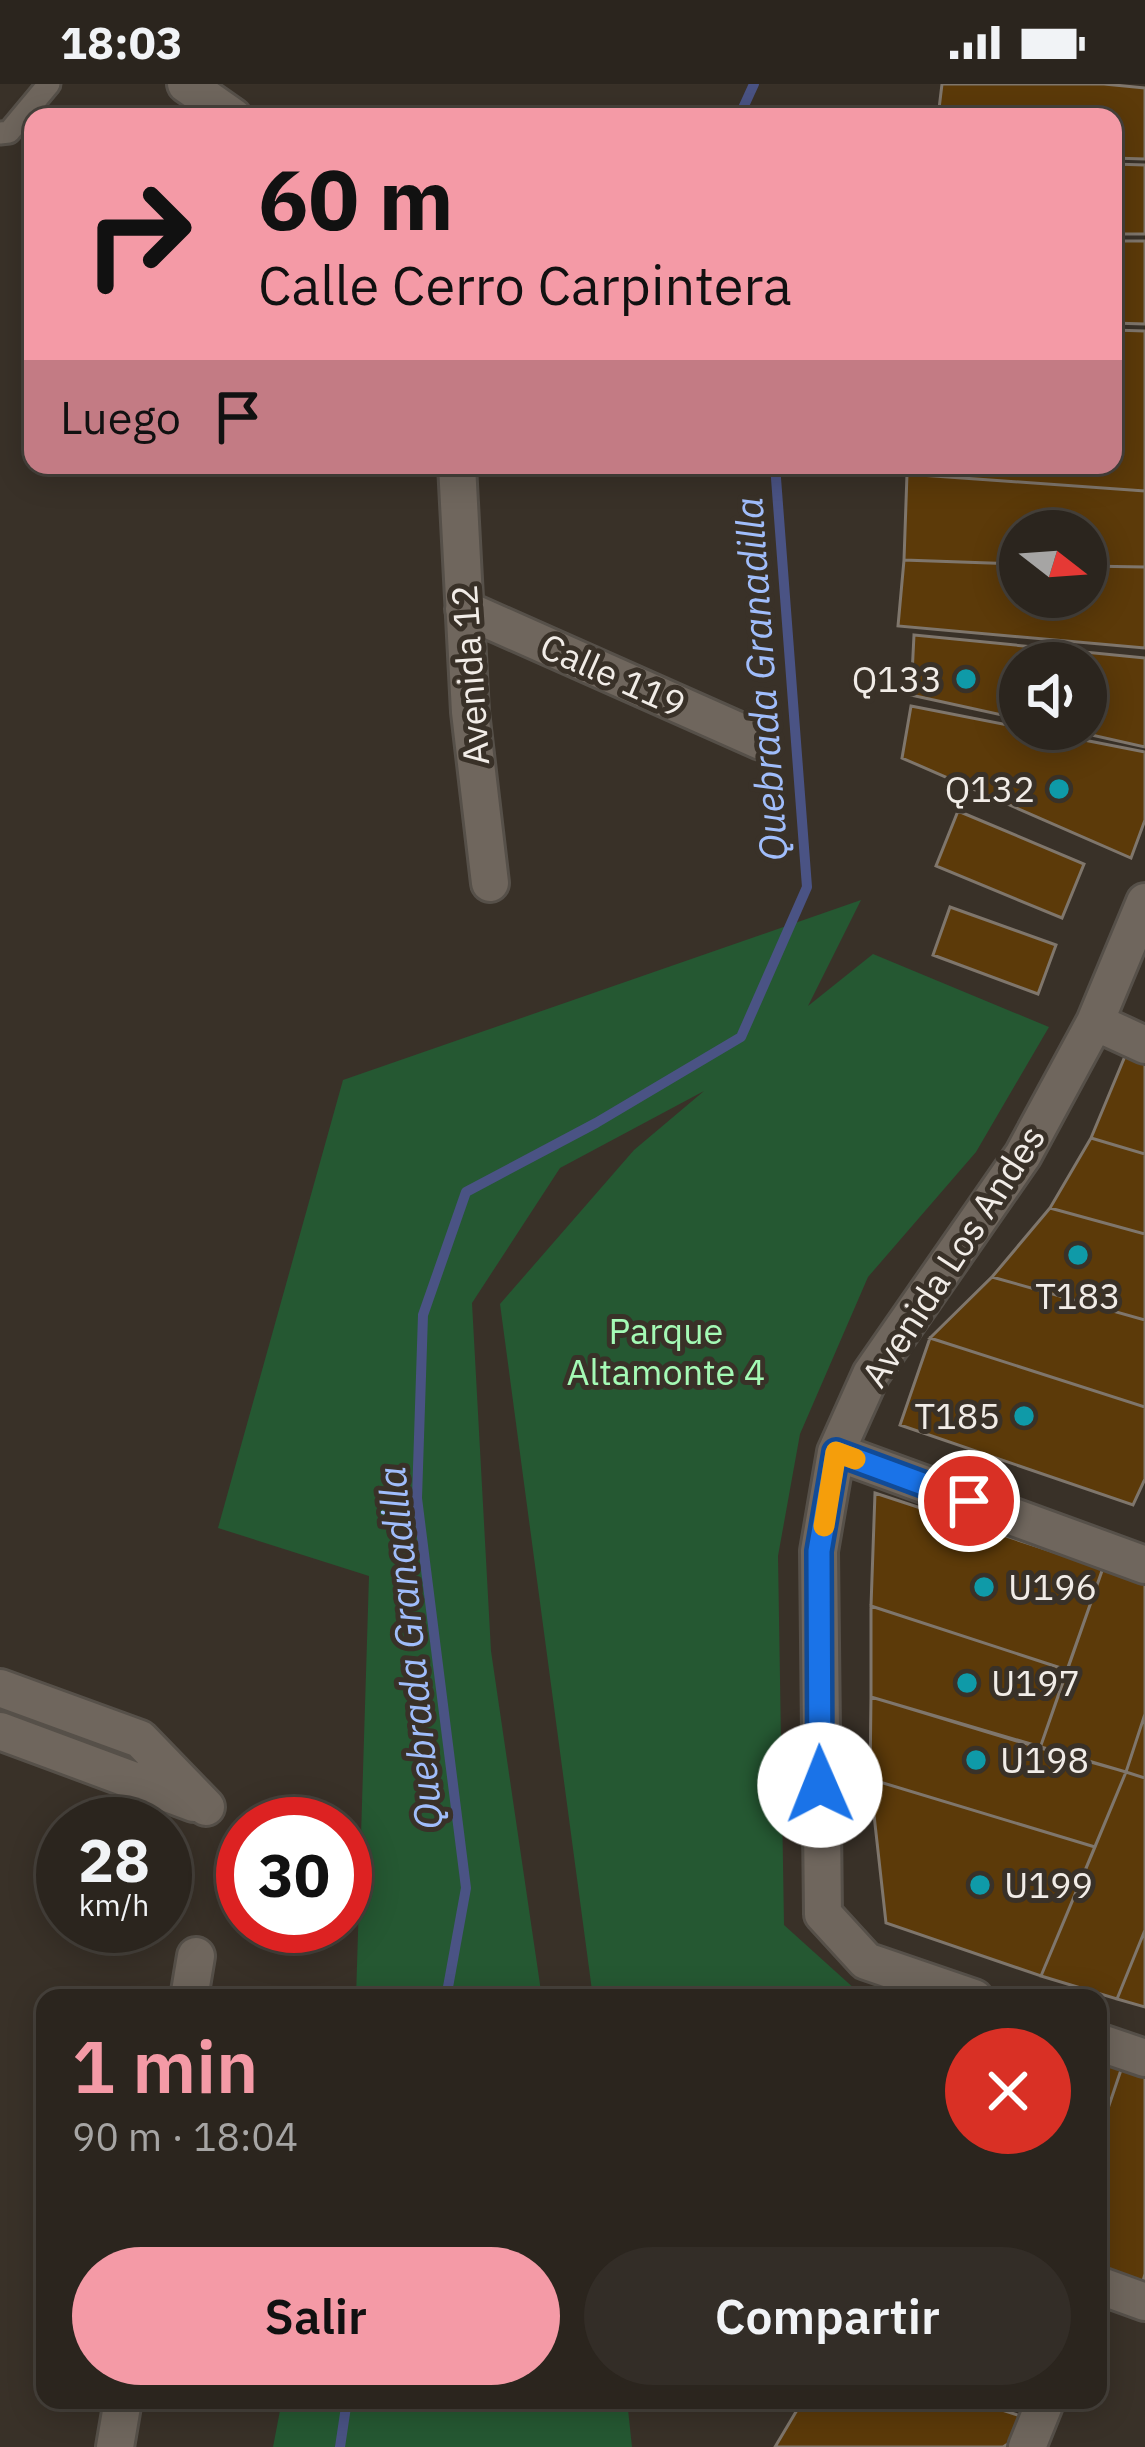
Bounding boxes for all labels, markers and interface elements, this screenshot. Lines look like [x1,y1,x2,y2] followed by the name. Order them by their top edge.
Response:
[60,13,183,71] text: 18:03
[258,144,454,253] text: 60 m
[60,156,216,312] icon: right
[258,250,792,320] text: Calle Cerro Carpintera
[205,384,271,450] icon: arrive
[60,388,181,446] text: Luego
[722,495,799,863] water label: Quebrada Granadilla
[999,510,1107,618] north arrow
[999,510,1107,750] map controls
[440,583,499,767] street label: Avenida 12
[533,622,693,727] street label: Calle 119
[999,642,1107,750] button: sound
[852,655,942,702] place label: Q133
[953,666,979,692] marker: Q133
[945,765,1035,812] place label: Q132
[1046,776,1072,802] marker: Q132
[850,1116,1055,1396] street label: Avenida Los Andes
[1065,1242,1091,1268] marker: T183
[1035,1272,1121,1319] place label: T183
[567,1307,765,1395] park label: Parque Altamonte 4
[915,1392,1000,1439] place label: T185
[1011,1403,1037,1429] marker: T185
[918,1450,1020,1552] pin
[365,1464,454,1832] water label: Quebrada Granadilla
[936,1468,1002,1534] icon: arrive
[1008,1563,1097,1610] place label: U196
[971,1574,997,1600] marker: U196
[991,1659,1080,1706] place label: U197
[954,1670,980,1696] marker: U197
[757,1722,883,1848] position arrow
[1000,1736,1089,1783] place label: U198
[963,1747,989,1773] marker: U198
[216,1797,372,1953] speed limit sign: 30
[78,1820,150,1899] text: 28
[1004,1861,1093,1908] place label: U199
[967,1872,993,1898] marker: U199
[79,1885,149,1924] text: km/h
[72,2019,258,2113] text: 1 min
[945,2028,1071,2154] button: close
[72,2111,298,2162] text: 90 m · 18:04
[72,2247,560,2385] button: Salir
[584,2247,1071,2385] button: Compartir

